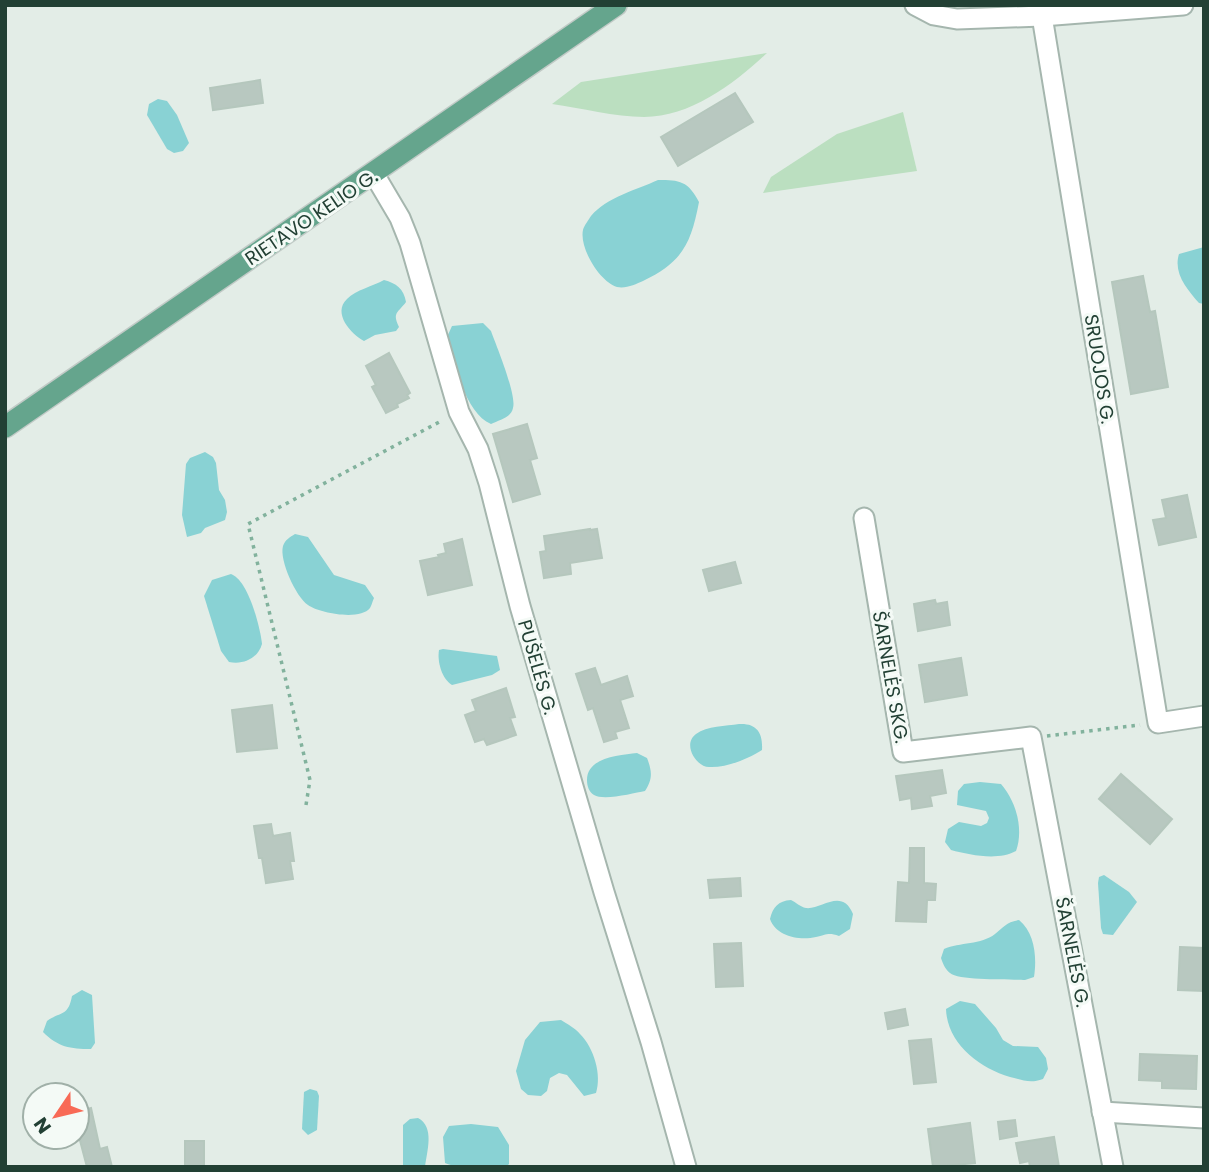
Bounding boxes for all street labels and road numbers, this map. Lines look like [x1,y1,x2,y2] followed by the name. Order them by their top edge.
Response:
[240,163,383,272] street label: RIETAVO KELIO G.
[1078,312,1121,426] street label: SRUOJOS G.
[866,609,915,745] street label: ŠARNELĖS SKG.
[511,616,564,718] street label: PUŠELĖS G.
[1049,895,1096,1009] street label: ŠARNELĖS G.

